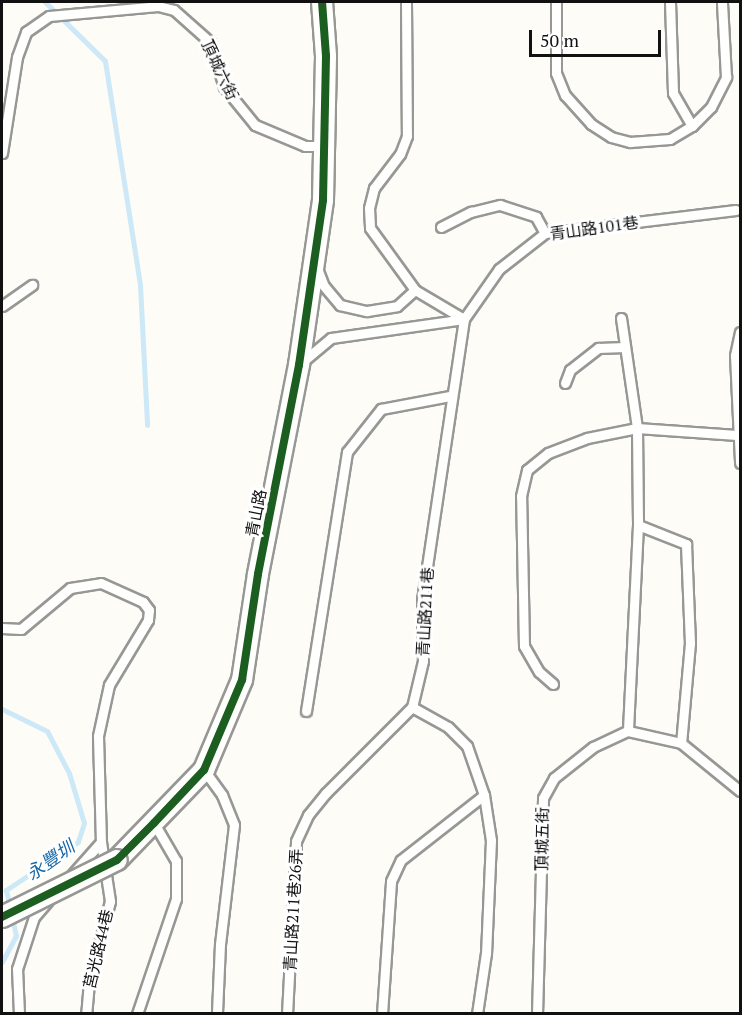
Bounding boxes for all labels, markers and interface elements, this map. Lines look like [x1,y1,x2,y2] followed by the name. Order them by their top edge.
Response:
[532,18,664,56] scale bar
[540,28,579,52] text: 50 m
[198,37,242,103] street label: 頂城六街
[548,212,640,244] street label: 青山路101巷
[242,488,270,538] street label: 青山路
[413,567,437,657] street label: 青山路211巷
[532,807,552,871] street label: 頂城五街
[22,836,78,884] water label: 永豐圳
[280,848,306,972] street label: 青山路211巷26弄
[80,907,116,991] street label: 莒光路44巷

